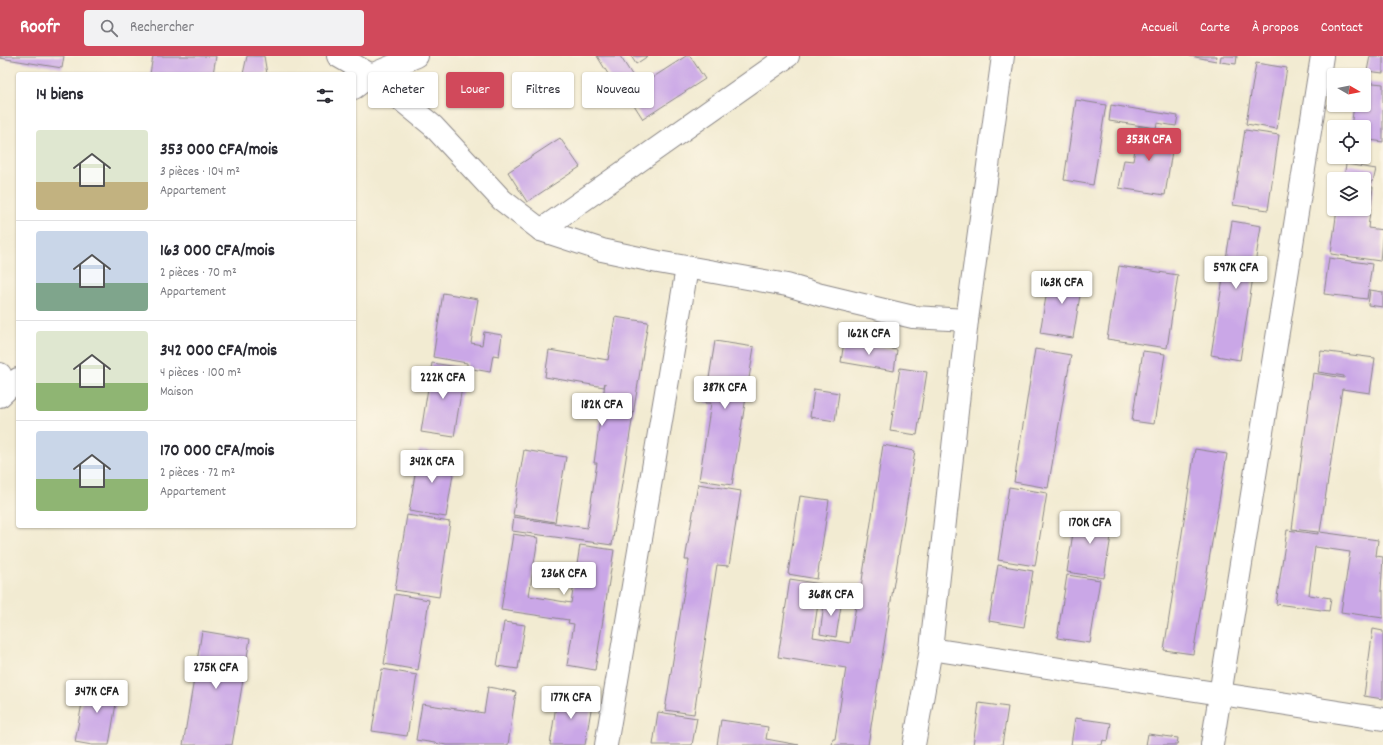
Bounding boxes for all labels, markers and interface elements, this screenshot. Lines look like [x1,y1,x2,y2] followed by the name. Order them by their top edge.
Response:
[84,10,364,46] search box
[20,15,60,42] text: Roofr
[98,17,120,39] icon: search
[130,17,194,39] text: Rechercher
[1141,18,1178,38] text: Accueil
[1200,18,1230,38] text: Carte
[1252,18,1299,38] text: À propos
[1321,18,1363,38] text: Contact
[1327,68,1371,112] north arrow
[1327,68,1371,216] map controls
[368,72,438,108] chip: Acheter
[446,72,504,108] chip: Louer
[512,72,574,108] chip: Filtres
[582,72,654,108] chip: Nouveau
[36,84,84,108] text: 14 biens
[314,85,336,107] icon: filters
[1327,120,1371,164] button: locate
[1108,128,1190,162] pin: 353K CFA
[1126,131,1172,150] text: 353K CFA
[160,139,278,163] text: 353 000 CFA/mois
[68,146,116,194] icon: home
[160,163,240,182] text: 3 pièces · 104 m²
[1327,172,1371,216] button: layers
[160,182,226,201] text: Appartement
[160,240,275,264] text: 163 000 CFA/mois
[68,247,116,295] icon: home
[1195,256,1277,290] pin: 597K CFA
[1213,259,1259,278] text: 597K CFA
[160,264,237,283] text: 2 pièces · 70 m²
[1021,271,1103,305] pin: 163K CFA
[1040,274,1084,293] text: 163K CFA
[160,283,226,302] text: Appartement
[828,322,910,356] pin: 162K CFA
[847,325,891,344] text: 162K CFA
[160,340,277,364] text: 342 000 CFA/mois
[68,347,116,395] icon: home
[160,364,241,383] text: 4 pièces · 100 m²
[402,366,484,400] pin: 222K CFA
[420,369,466,388] text: 222K CFA
[684,376,766,410] pin: 387K CFA
[703,379,747,398] text: 387K CFA
[160,383,193,402] text: Maison
[561,393,643,427] pin: 182K CFA
[581,396,623,415] text: 182K CFA
[160,440,275,464] text: 170 000 CFA/mois
[68,447,116,495] icon: home
[391,450,473,484] pin: 342K CFA
[409,453,455,472] text: 342K CFA
[160,464,235,483] text: 2 pièces · 72 m²
[160,483,226,502] text: Appartement
[1049,511,1131,545] pin: 170K CFA
[1068,514,1112,533] text: 170K CFA
[523,562,605,596] pin: 236K CFA
[541,565,587,584] text: 236K CFA
[790,583,872,617] pin: 368K CFA
[808,586,854,605] text: 368K CFA
[175,656,257,690] pin: 275K CFA
[194,659,238,678] text: 275K CFA
[56,680,138,714] pin: 347K CFA
[75,683,119,702] text: 347K CFA
[530,686,612,720] pin: 177K CFA
[550,689,592,708] text: 177K CFA

